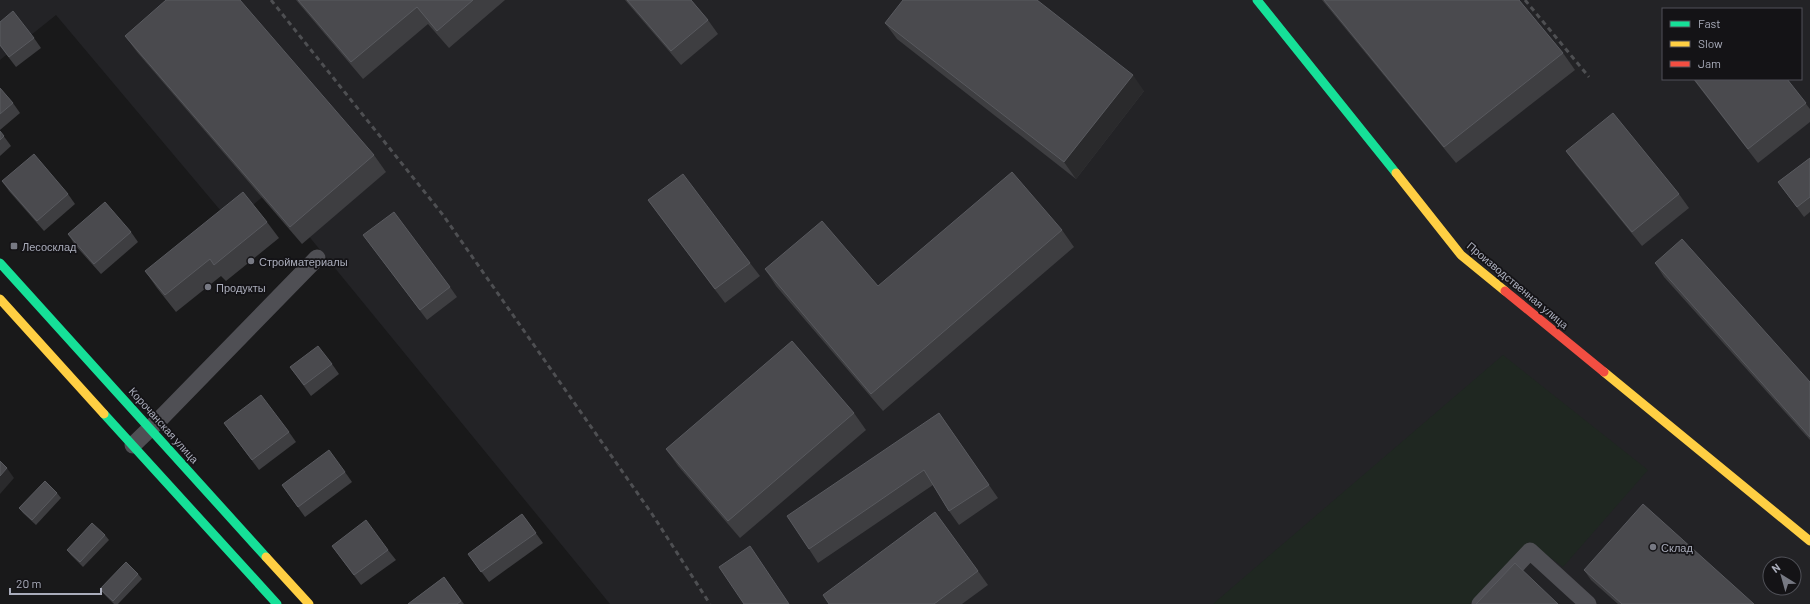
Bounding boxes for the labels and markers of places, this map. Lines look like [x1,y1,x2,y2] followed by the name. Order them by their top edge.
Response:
[22,240,77,253] place label: Лесосклад
[9,241,19,251] marker: Лесосклад
[259,255,348,268] place label: Стройматериалы
[246,256,256,266] marker: Стройматериалы
[216,281,266,294] place label: Продукты
[203,282,213,292] marker: Продукты
[1661,541,1693,554] place label: Склад
[1648,542,1658,552] marker: Склад

